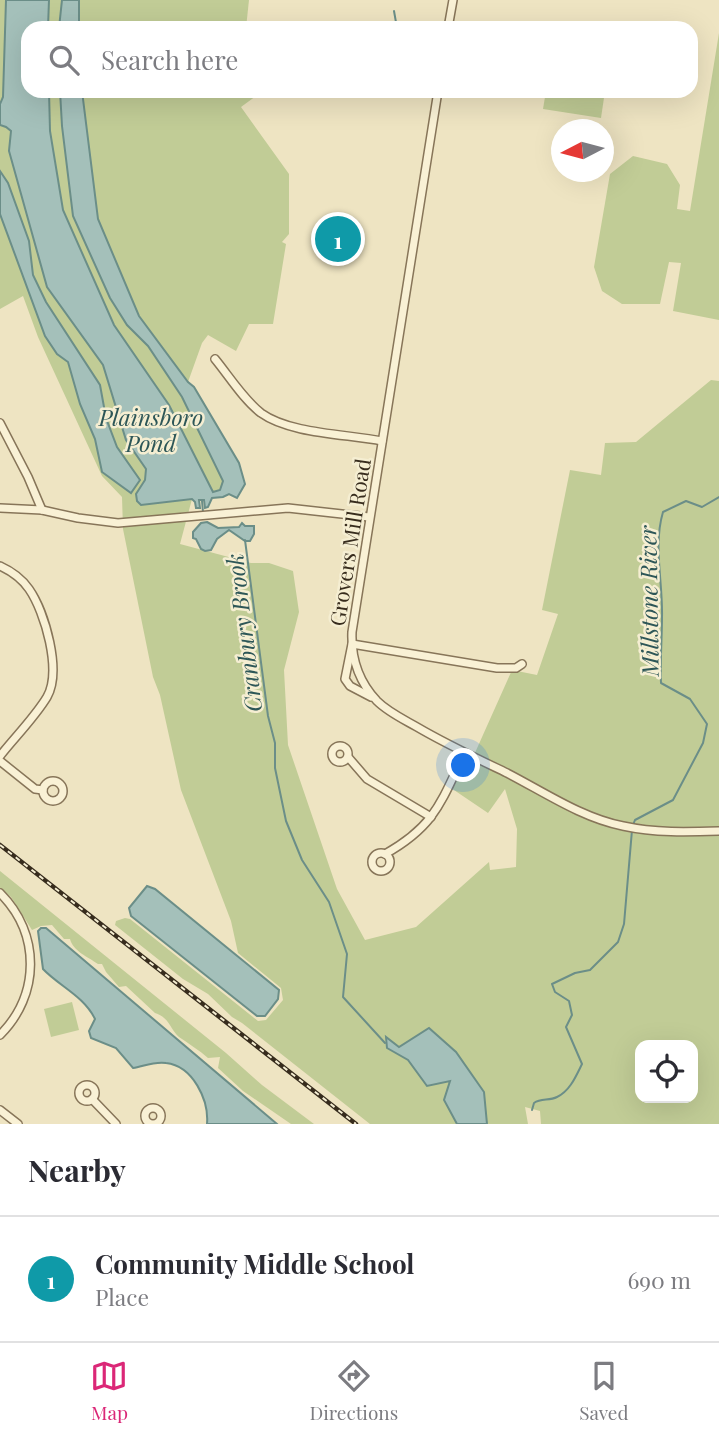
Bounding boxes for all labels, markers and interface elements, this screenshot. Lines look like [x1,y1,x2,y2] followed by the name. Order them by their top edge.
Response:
[21,21,698,98] search box
[45,41,83,79] icon: search
[101,42,238,77] text: Search here
[551,119,614,182] north arrow
[315,213,361,265] pin: 1
[98,401,203,458] water label: Plainsboro Pond
[322,456,376,628] street label: Grovers Mill Road
[631,524,665,678] water label: Millstone River
[218,552,268,714] water label: Cranbury Brook
[446,748,480,782] your location
[635,1040,698,1103] map controls
[635,1040,698,1103] button: locate
[28,1150,126,1190] text: Nearby
[95,1246,414,1281] text: Community Middle School
[47,1264,55,1295] text: 1
[627,1264,691,1295] text: 690 m
[95,1281,149,1312] text: Place
[90,1357,128,1425] tab: Map
[309,1357,398,1425] tab: Directions
[579,1357,629,1425] tab: Saved

